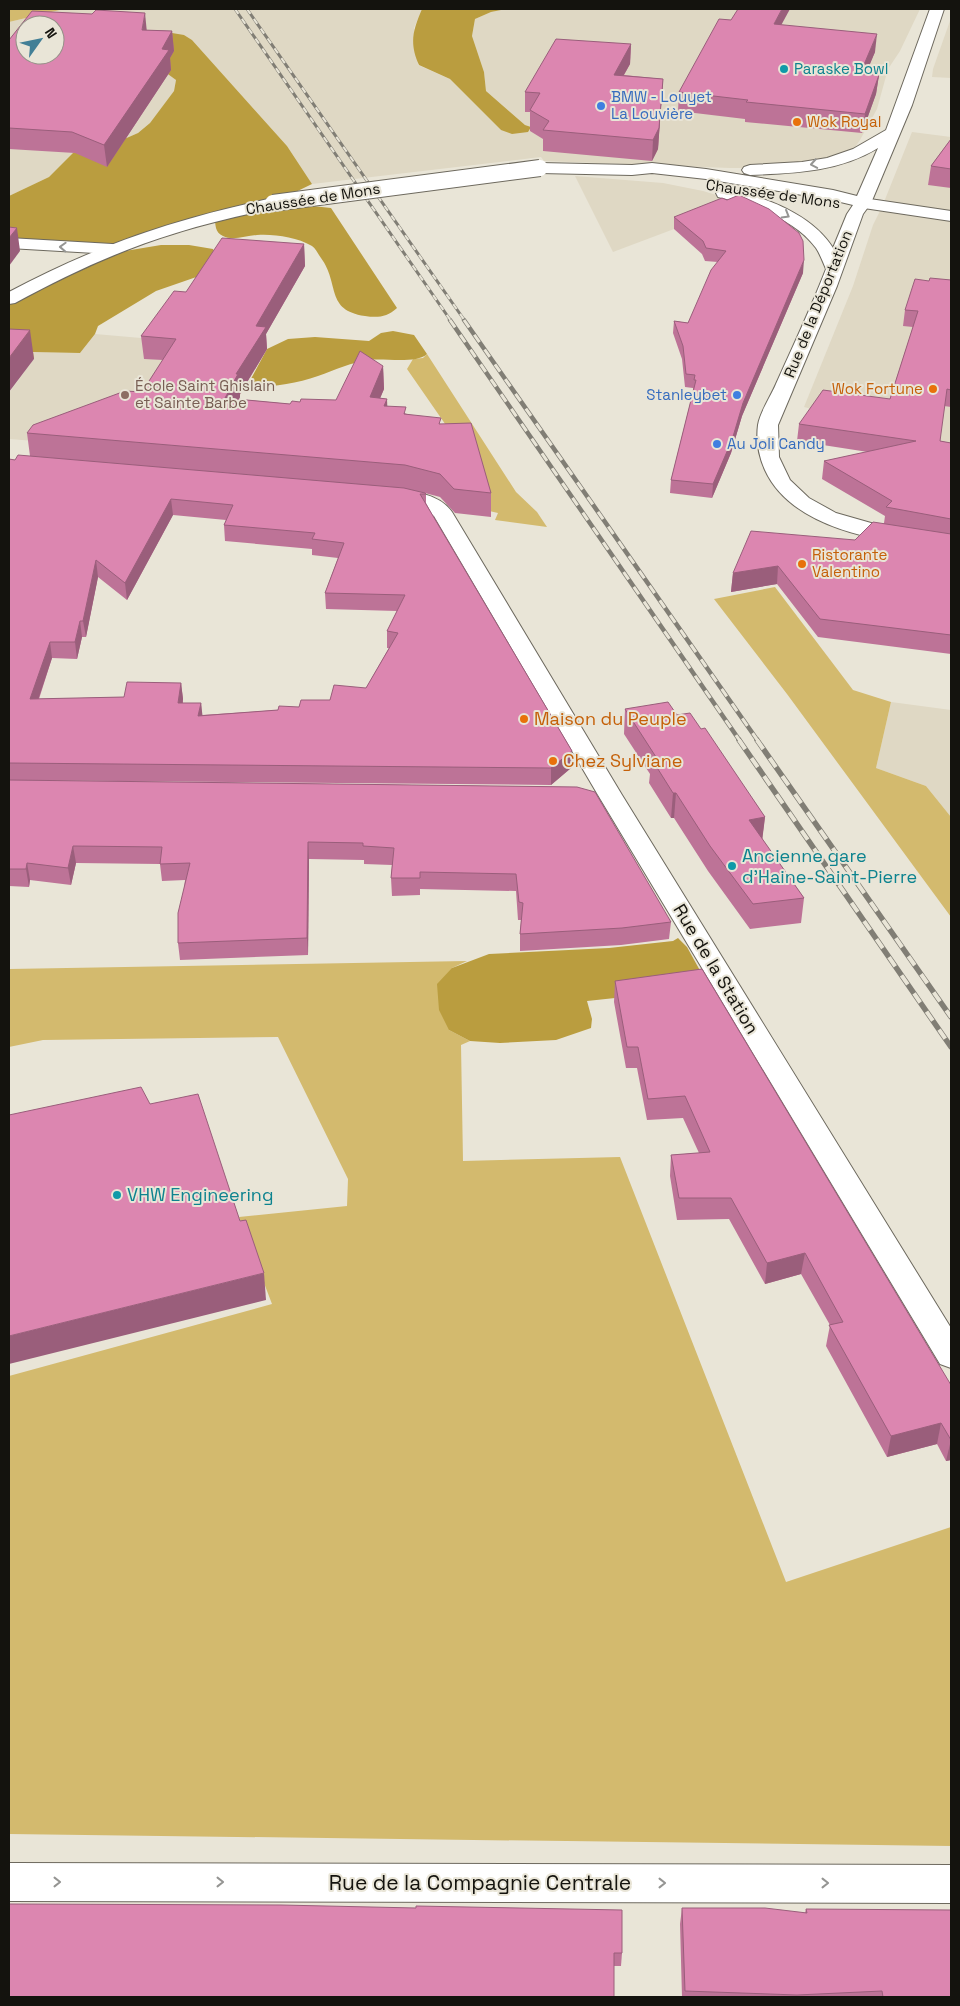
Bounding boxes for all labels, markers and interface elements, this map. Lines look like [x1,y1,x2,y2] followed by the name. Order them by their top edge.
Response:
[15,15,65,65] north arrow
[41,24,61,42] text: N
[794,59,888,78] place label: Paraske Bowl
[778,63,790,75] marker: Paraske Bowl
[611,87,712,123] place label: BMW - Louyet La Louvière
[595,100,607,112] marker: BMW - Louyet La Louvière
[807,112,881,131] place label: Wok Royal
[791,116,803,128] marker: Wok Royal
[810,159,819,169] one-way arrow
[705,175,842,212] street label: Chaussée de Mons
[244,179,381,218] street label: Chaussée de Mons
[781,208,790,218] one-way arrow
[779,227,856,380] street label: Rue de la Déportation
[59,242,67,253] one-way arrow
[135,376,275,412] place label: École Saint Ghislain et Sainte Barbe
[832,379,923,398] place label: Wok Fortune
[927,383,939,395] marker: Wok Fortune
[646,385,727,404] place label: Stanleybet
[119,389,131,401] marker: École Saint Ghislain et Sainte Barbe
[731,389,743,401] marker: Stanleybet
[727,434,825,453] place label: Au Joli Candy
[711,438,723,450] marker: Au Joli Candy
[812,545,887,581] place label: Ristorante Valentino
[796,558,808,570] marker: Ristorante Valentino
[534,707,687,730] place label: Maison du Peuple
[518,713,530,725] marker: Maison du Peuple
[563,749,683,772] place label: Chez Sylviane
[547,755,559,767] marker: Chez Sylviane
[742,844,917,888] place label: Ancienne gare d'Haine-Saint-Pierre
[726,860,738,872] marker: Ancienne gare d'Haine-Saint-Pierre
[669,899,764,1038] street label: Rue de la Station
[127,1183,273,1206] place label: VHW Engineering
[111,1189,123,1201] marker: VHW Engineering
[329,1869,631,1896] street label: Rue de la Compagnie Centrale
[54,1877,62,1887] one-way arrow
[216,1877,224,1887] one-way arrow
[659,1878,667,1888] one-way arrow
[822,1878,829,1888] one-way arrow

